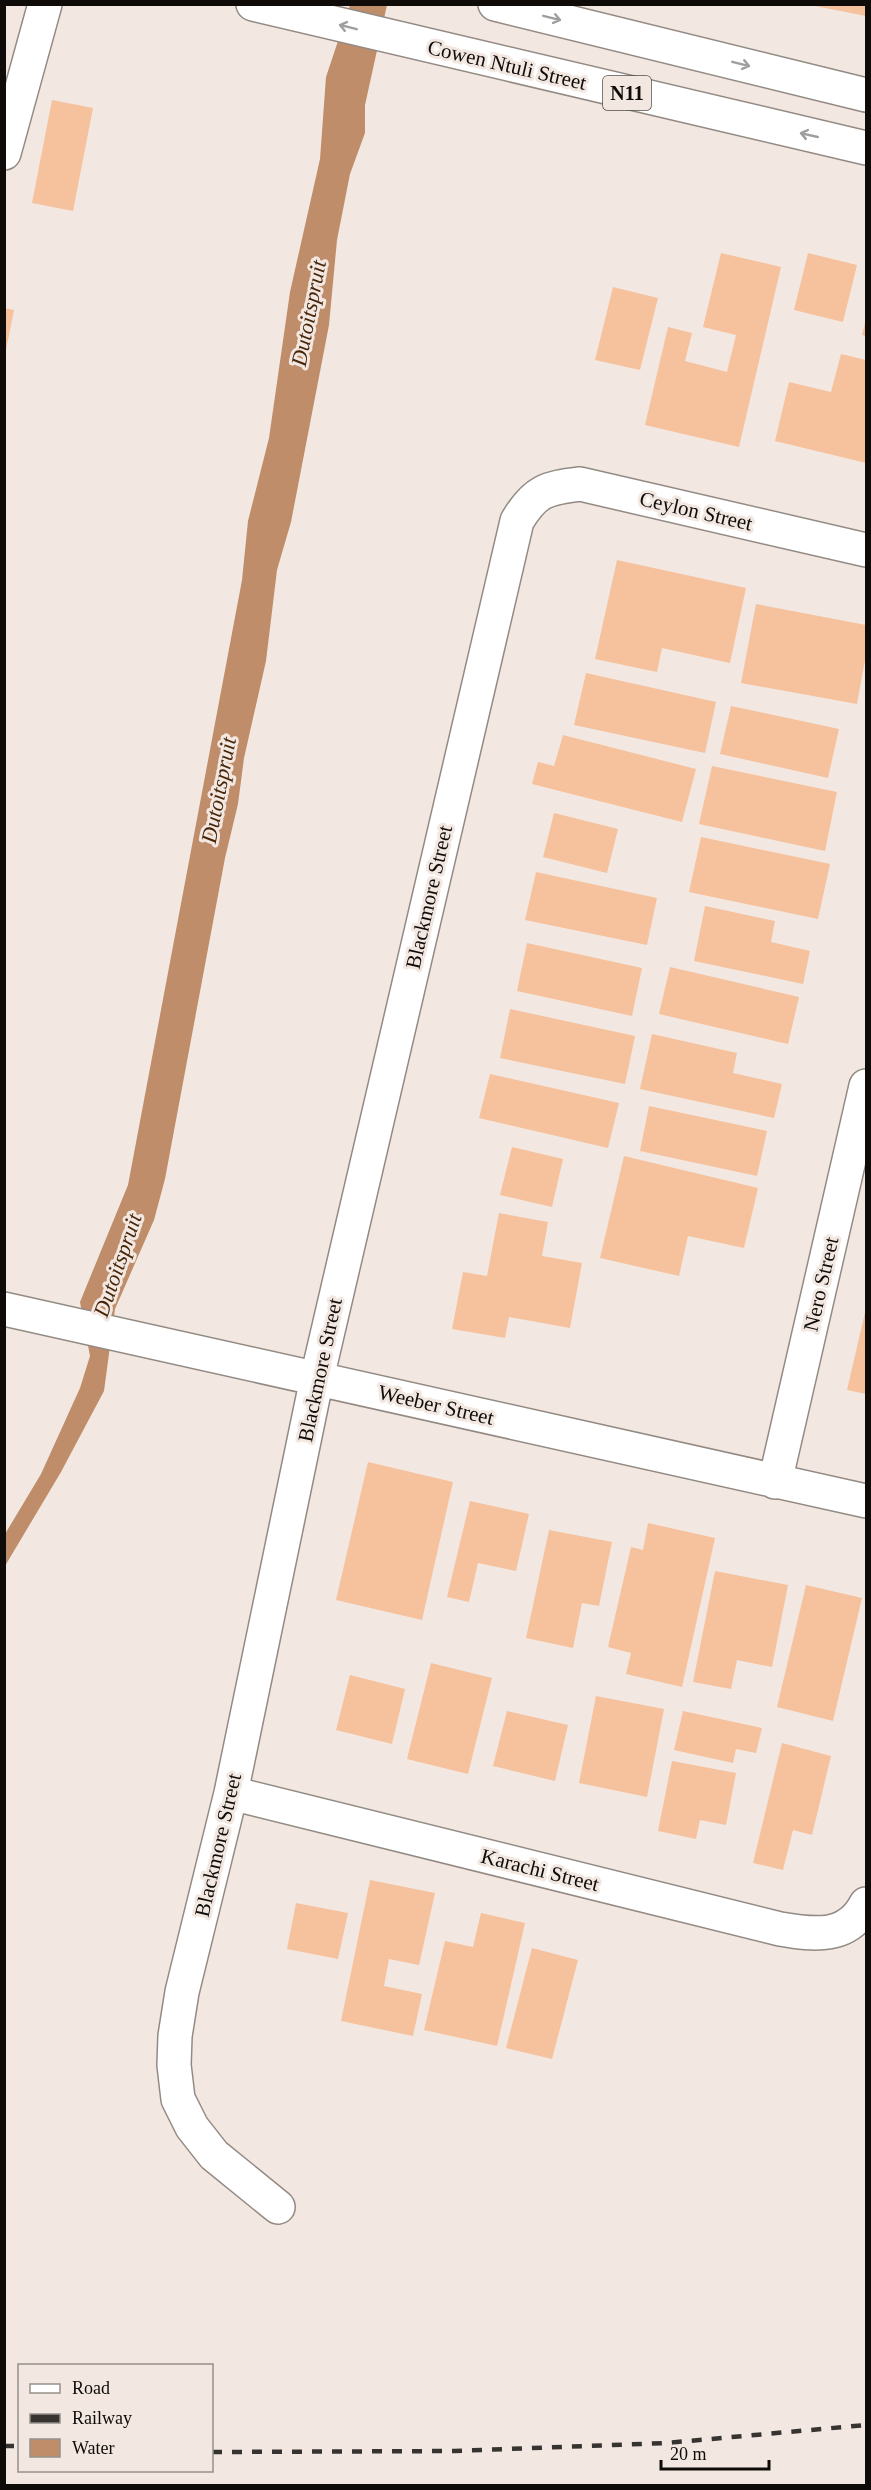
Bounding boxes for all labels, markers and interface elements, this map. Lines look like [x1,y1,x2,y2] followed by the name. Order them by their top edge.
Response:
[542,13,561,25] one-way arrow
[339,21,358,33] one-way arrow
[425,35,589,95] street label: Cowen Ntuli Street
[731,59,750,71] one-way arrow
[603,76,651,110] road number: N11
[800,129,820,140] one-way arrow
[286,257,331,369] water label: Dutoitspruit
[637,486,755,536] street label: Ceylon Street
[196,734,241,846] water label: Dutoitspruit
[401,823,457,971] street label: Blackmore Street
[88,1209,147,1321] water label: Dutoitspruit
[798,1234,844,1334] street label: Nero Street
[293,1296,347,1444] street label: Blackmore Street
[376,1380,496,1430] street label: Weeber Street
[190,1771,246,1919] street label: Blackmore Street
[479,1844,602,1896] street label: Karachi Street
[18,2364,213,2472] legend
[72,2378,110,2398] text: Road
[72,2408,132,2428] text: Railway
[661,2433,769,2471] scale bar
[72,2438,115,2458] text: Water
[670,2444,707,2464] text: 20 m

